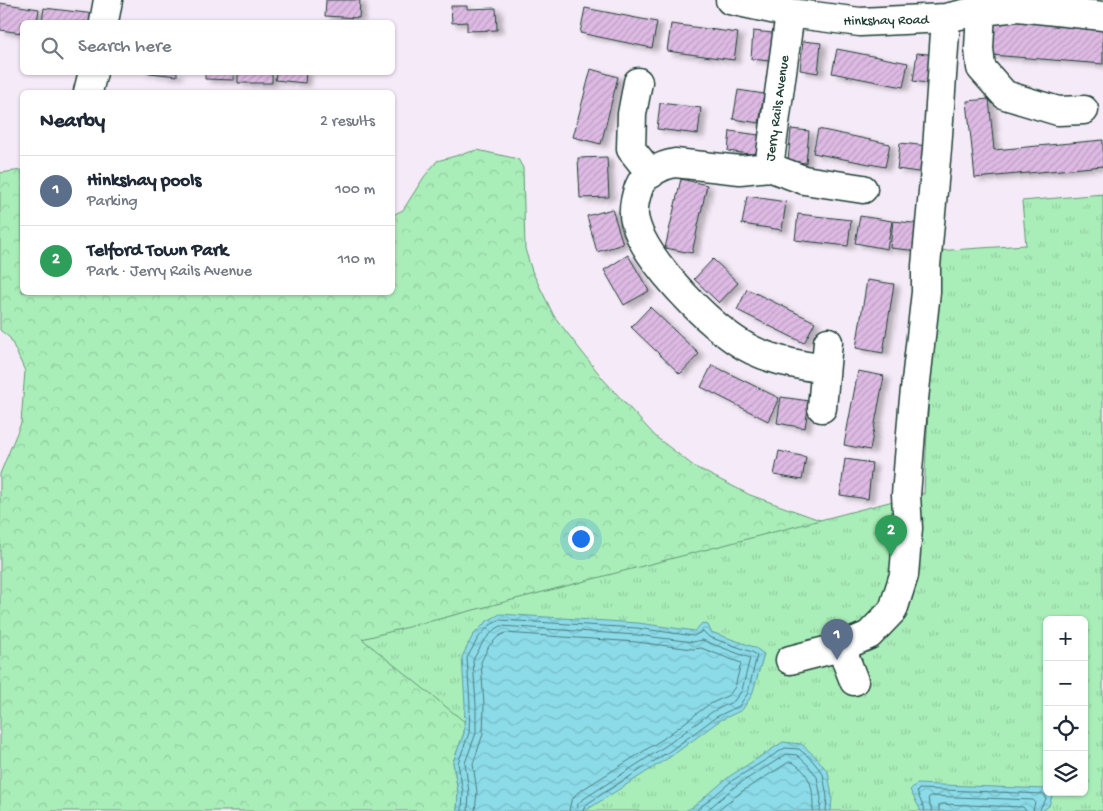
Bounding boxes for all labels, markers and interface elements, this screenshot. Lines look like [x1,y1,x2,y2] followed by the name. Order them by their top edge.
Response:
[843,12,931,31] street label: Hinkshay Road
[20,20,395,75] search box
[38,34,66,62] icon: search
[78,36,172,59] text: Search here
[763,54,794,162] street label: Jerry Rails Avenue
[40,110,105,135] text: Nearby
[320,113,375,132] text: 2 results
[87,170,201,193] text: Hinkshay pools
[53,181,59,200] text: 1
[335,181,375,200] text: 100 m
[87,193,138,212] text: Parking
[87,240,228,263] text: Telford Town Park
[52,251,60,270] text: 2
[338,251,375,270] text: 110 m
[87,263,252,282] text: Park · Jerry Rails Avenue
[875,515,907,556] pin: 2
[568,526,594,552] your location
[1043,616,1088,796] map controls
[1043,616,1088,661] button: +
[821,619,853,660] pin: 1
[1043,661,1088,706] button: −
[1043,706,1088,751] button: locate
[1043,751,1088,796] button: layers

